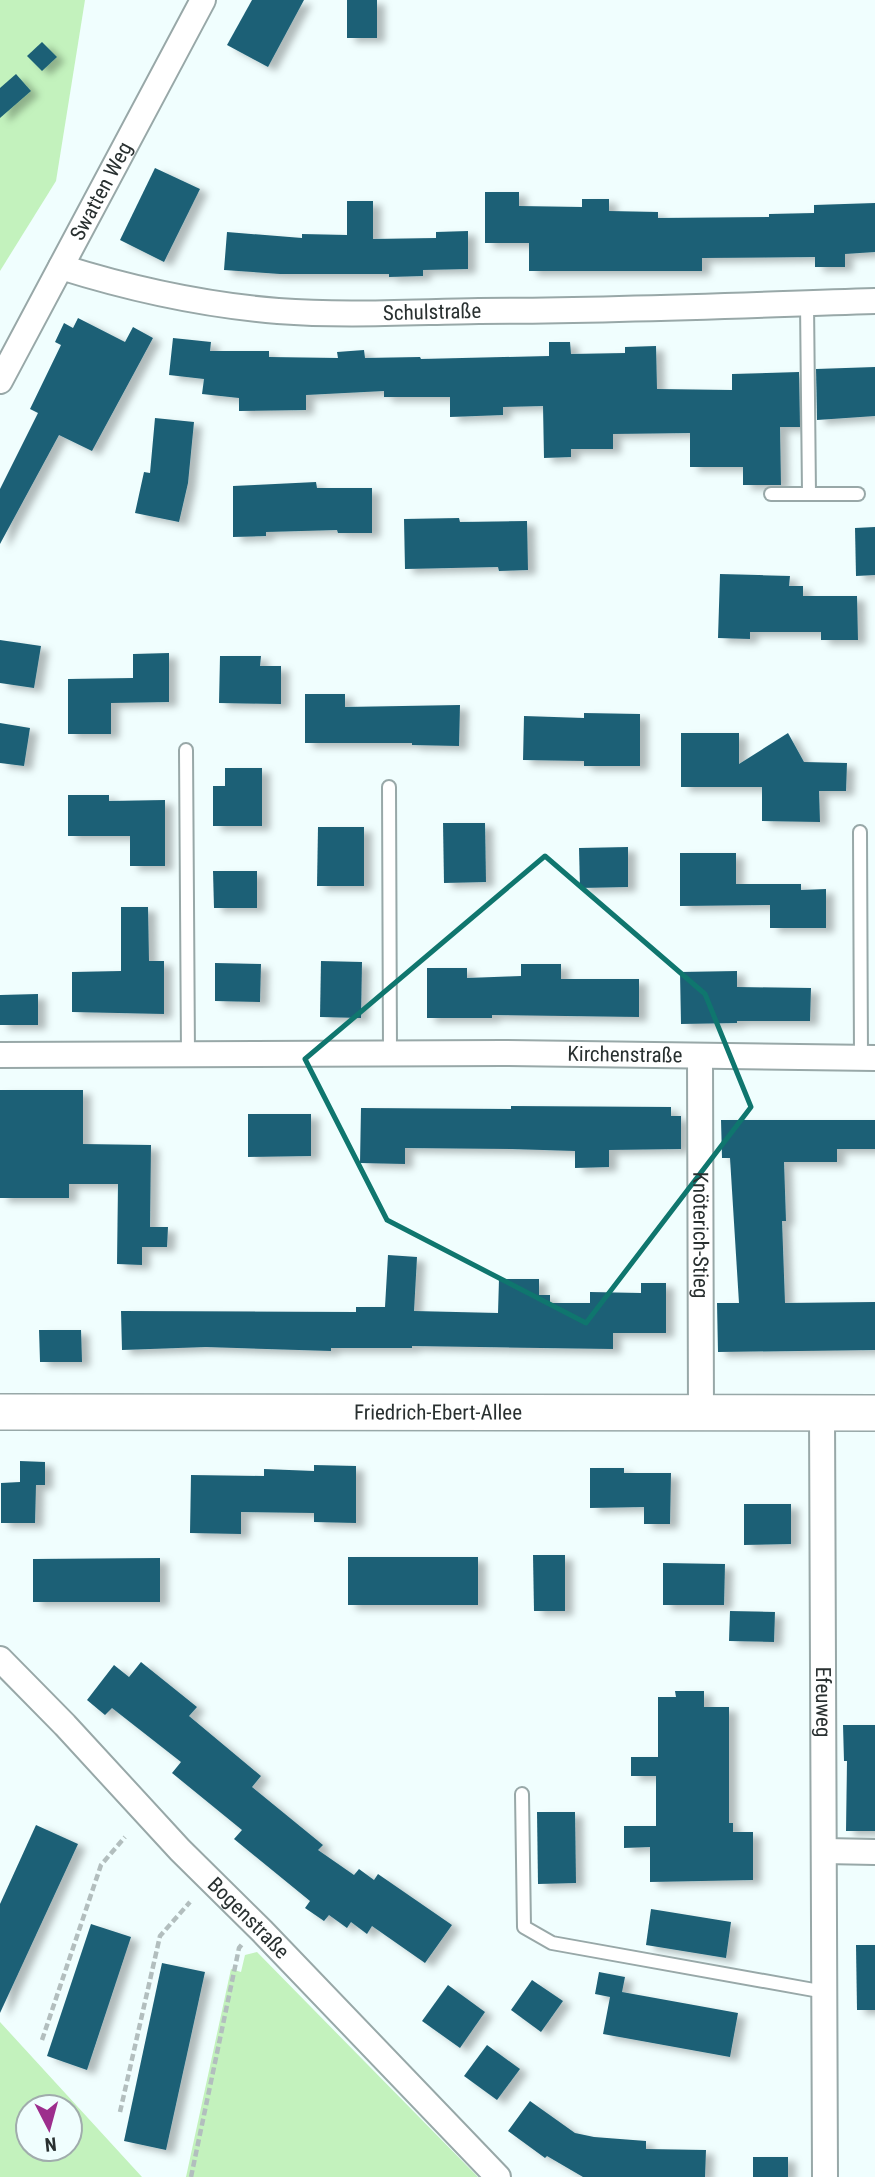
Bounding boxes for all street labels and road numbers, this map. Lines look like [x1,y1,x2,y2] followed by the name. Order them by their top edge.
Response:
[65,138,137,244] street label: Swatten Weg
[383,299,482,325] street label: Schulstraße
[567,1042,683,1067] street label: Kirchenstraße
[688,1172,713,1298] street label: Knöterich-Stieg
[354,1400,522,1425] street label: Friedrich-Ebert-Allee
[811,1667,835,1737] street label: Efeuweg
[203,1872,294,1964] street label: Bogenstraße

